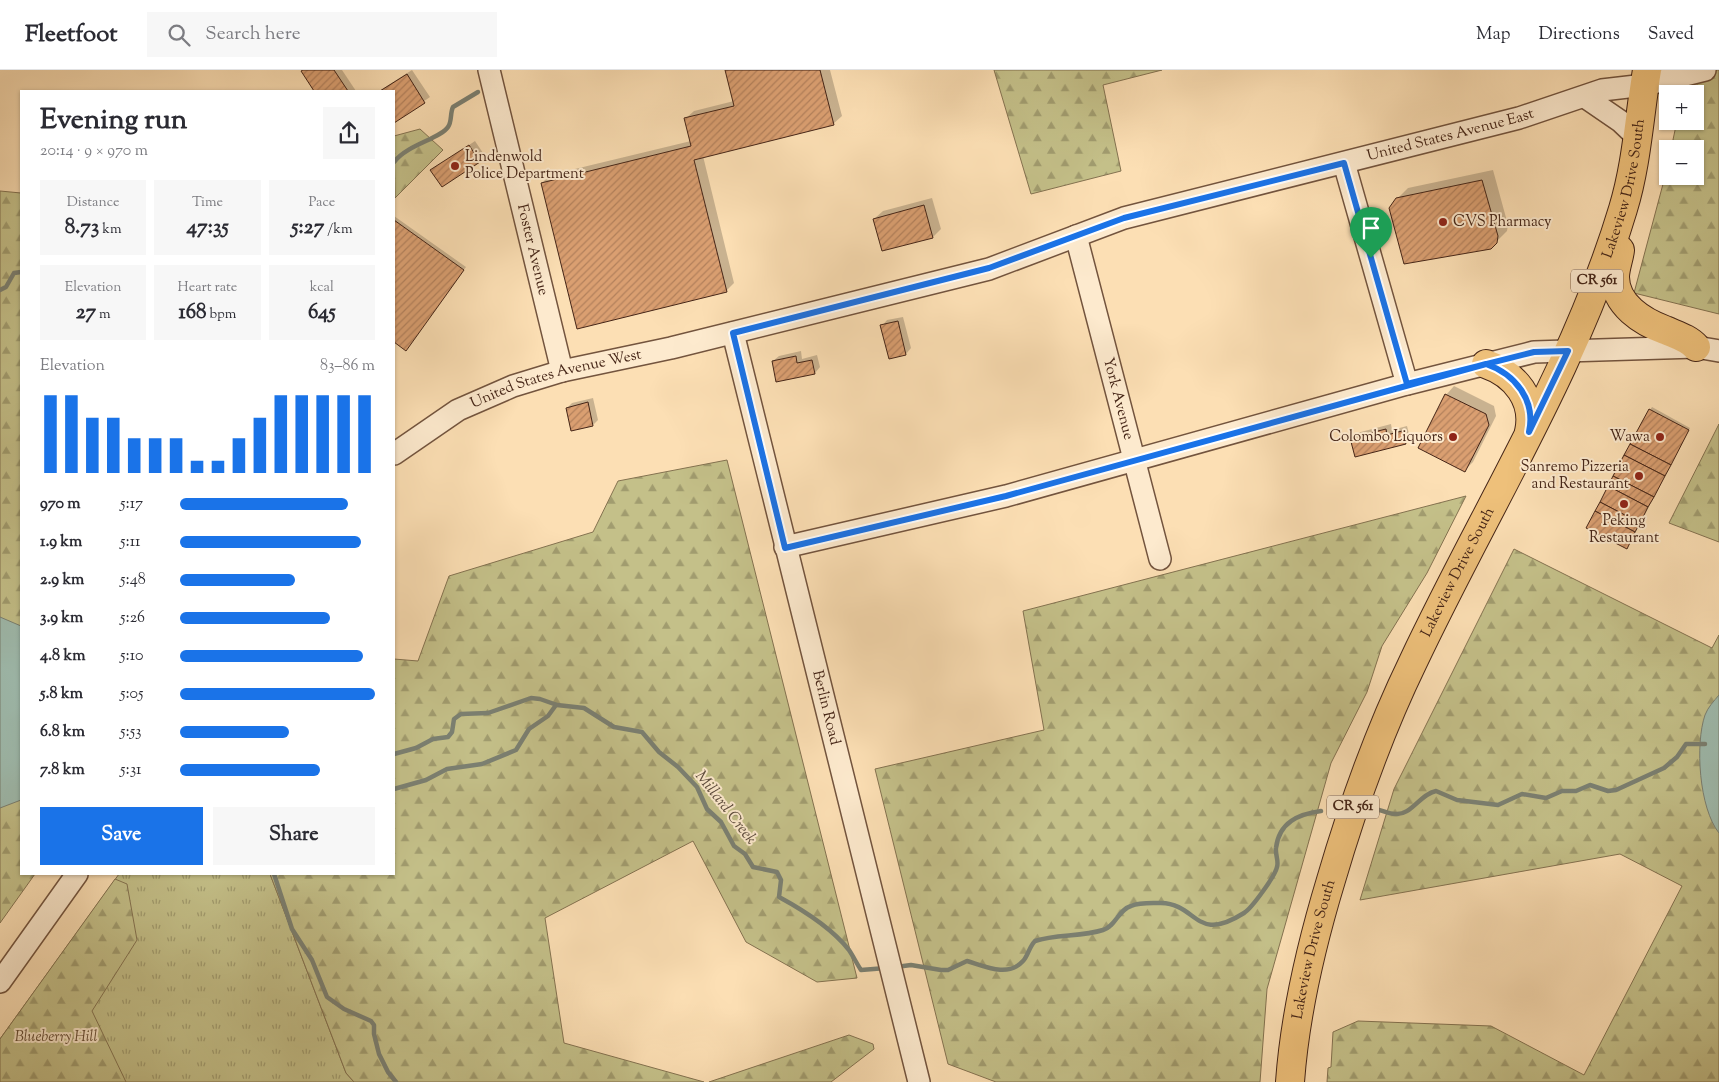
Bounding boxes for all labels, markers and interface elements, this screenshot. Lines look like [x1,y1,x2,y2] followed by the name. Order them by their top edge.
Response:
[147,12,497,57] search box
[25,18,117,52] text: Fleetfoot
[165,21,193,49] icon: search
[205,21,301,48] text: Search here
[1476,22,1511,48] text: Map
[1539,22,1620,48] text: Directions
[1648,22,1694,48] text: Saved
[1659,85,1704,185] map controls
[1659,85,1704,130] button: +
[40,101,187,141] text: Evening run
[1365,103,1537,167] street label: United States Avenue East
[323,107,375,159] button: share
[1597,117,1650,261] street label: Lakeview Drive South
[40,140,148,163] text: 20:14 · 9 × 970 m
[1659,140,1704,185] button: −
[465,147,584,185] place label: Lindenwold Police Department
[449,160,461,172] marker: Lindenwold Police Department
[67,193,120,213] text: Distance
[192,193,223,213] text: Time
[308,193,335,213] text: Pace
[511,202,554,298] street label: Foster Avenue
[1350,207,1392,258] pin
[1453,212,1552,233] place label: CVS Pharmacy
[65,213,99,243] text: 8.73
[186,213,229,243] text: 47:35
[291,213,324,243] text: 5:27
[1357,214,1385,242] icon: arrive
[1437,216,1449,228] marker: CVS Pharmacy
[99,220,122,240] text: km
[324,220,352,240] text: /km
[1571,270,1623,292] road number: CR 561
[65,278,122,298] text: Elevation
[178,278,237,298] text: Heart rate
[310,278,334,298] text: kcal
[76,298,96,328] text: 27
[179,298,207,328] text: 168
[308,298,336,328] text: 645
[96,305,111,325] text: m
[207,305,236,325] text: bpm
[467,344,643,414] street label: United States Avenue West
[40,355,105,378] text: Elevation
[320,355,375,378] text: 83–86 m
[1097,355,1139,442] street label: York Avenue
[1329,427,1443,448] place label: Colombo Liquors
[1609,427,1650,448] place label: Wawa
[1447,431,1459,443] marker: Colombo Liquors
[1654,431,1666,443] marker: Wawa
[1521,457,1629,495] place label: Sanremo Pizzeria and Restaurant
[1633,470,1645,482] marker: Sanremo Pizzeria and Restaurant
[40,493,81,516] text: 970 m
[120,493,143,516] text: 5:17
[1618,498,1630,510] marker: Peking Restaurant
[1416,504,1500,641] street label: Lakeview Drive South
[1589,511,1659,549] place label: Peking Restaurant
[40,531,82,554] text: 1.9 km
[120,531,141,554] text: 5:11
[40,569,84,592] text: 2.9 km
[120,569,146,592] text: 5:48
[40,607,83,630] text: 3.9 km
[120,607,145,630] text: 5:26
[40,645,85,668] text: 4.8 km
[120,645,143,668] text: 5:10
[807,668,846,748] street label: Berlin Road
[40,683,83,706] text: 5.8 km
[120,683,143,706] text: 5:05
[40,721,85,744] text: 6.8 km
[120,721,142,744] text: 5:53
[40,759,85,782] text: 7.8 km
[120,759,142,782] text: 5:31
[689,766,761,850] water label: Millard Creek
[1327,796,1379,819] road number: CR 561
[40,807,203,865] button: Save
[213,807,375,865] button: Share
[1287,877,1341,1021] street label: Lakeview Drive South
[15,1027,97,1048] park label: Blueberry Hill

